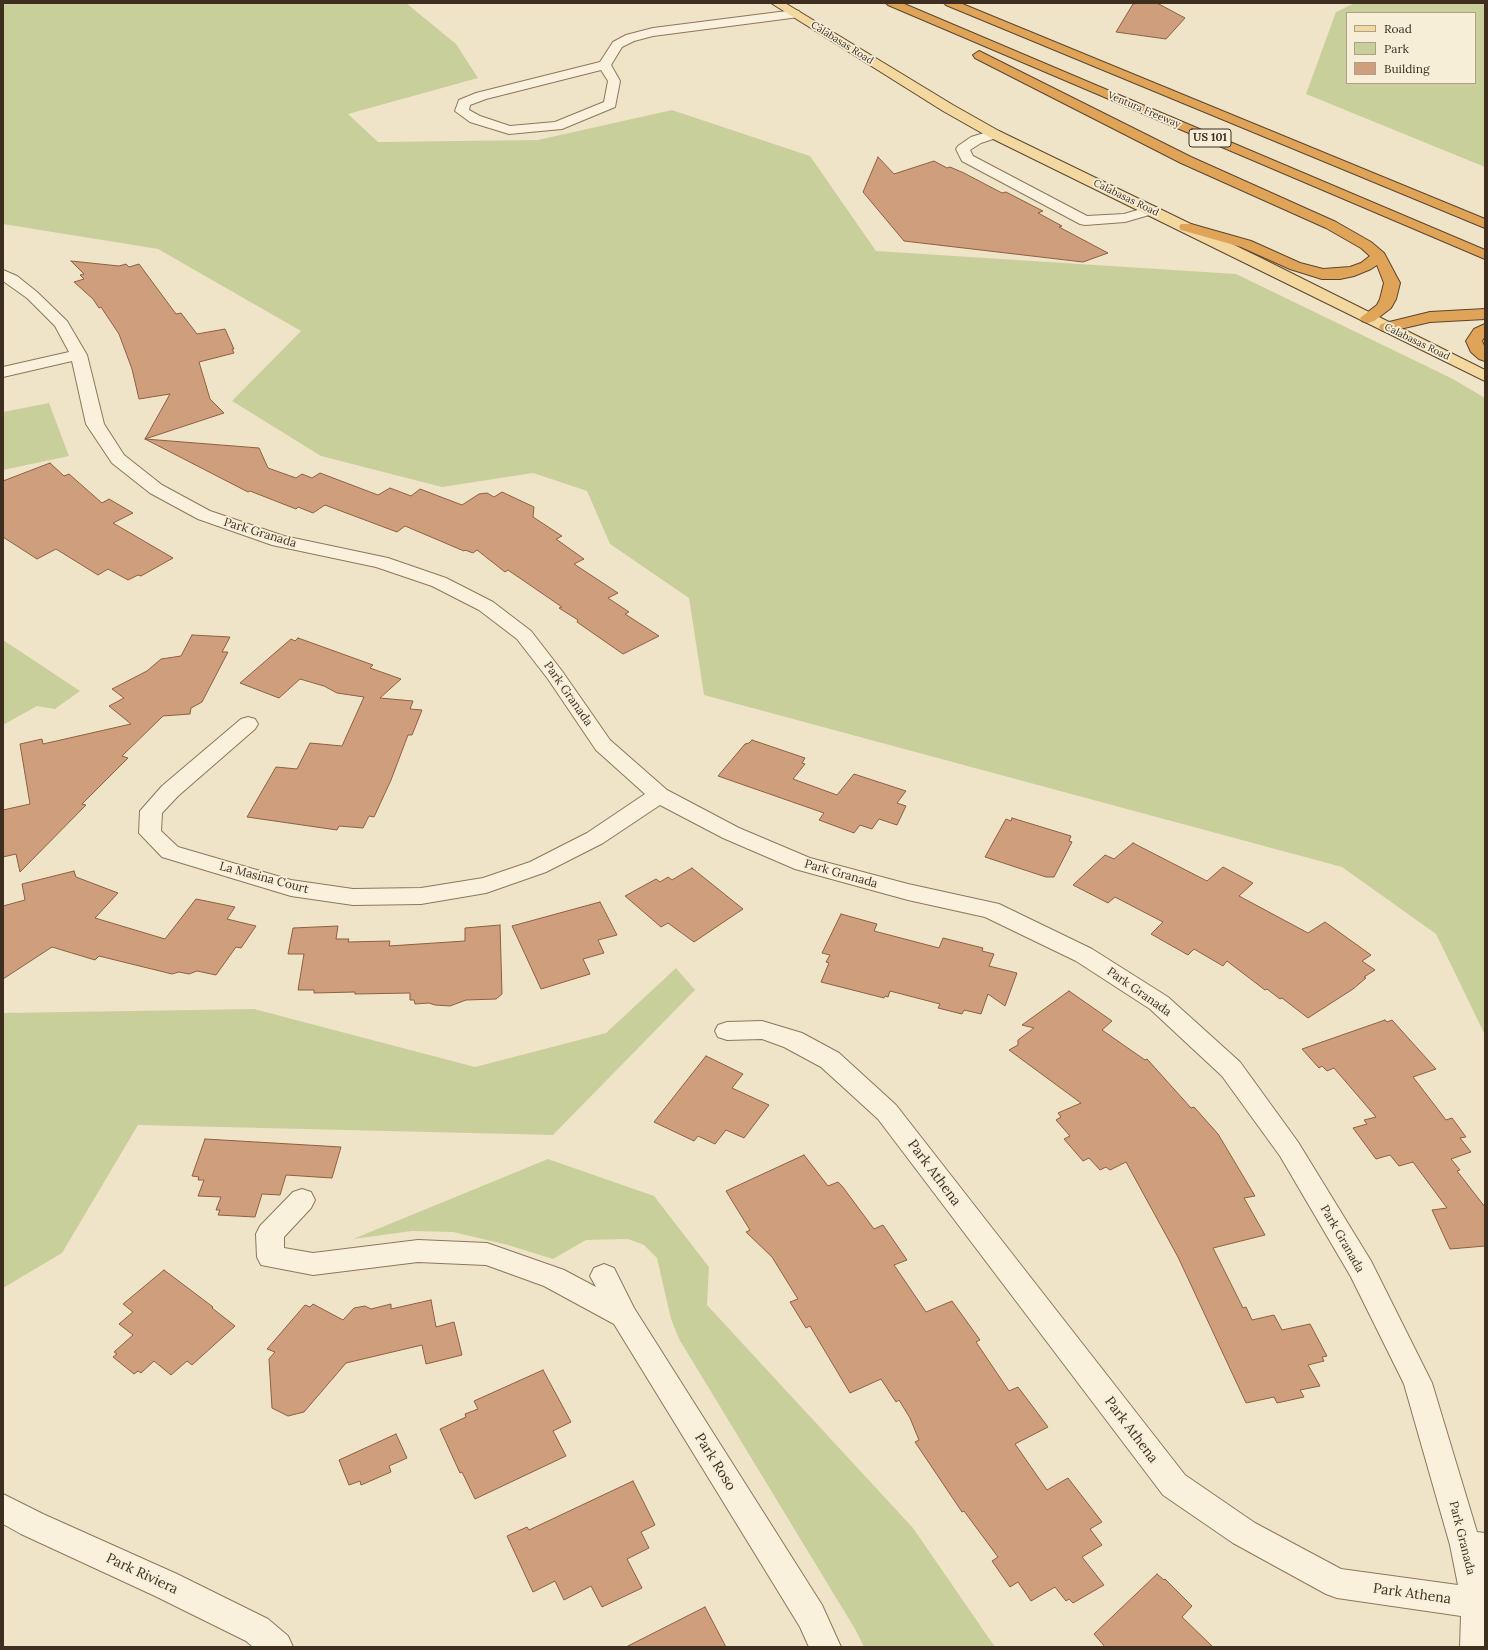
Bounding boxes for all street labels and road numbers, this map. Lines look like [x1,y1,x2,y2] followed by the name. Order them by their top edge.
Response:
[809,19,875,67] street label: Calabasas Road
[1106,89,1182,131] street label: Ventura Freeway
[1189,129,1231,147] road number: US 101
[1091,177,1161,219] street label: Calabasas Road
[1382,321,1452,363] street label: Calabasas Road
[222,515,298,551] street label: Park Granada
[540,659,596,729] street label: Park Granada
[803,857,879,891] street label: Park Granada
[218,859,310,897] street label: La Masina Court
[1104,964,1174,1020] street label: Park Granada
[904,1137,964,1209] street label: Park Athena
[1317,1203,1367,1275] street label: Park Granada
[1101,1394,1161,1466] street label: Park Athena
[691,1430,739,1494] street label: Park Roso
[1446,1500,1478,1576] street label: Park Granada
[103,1550,181,1598] street label: Park Riviera
[1372,1580,1452,1608] street label: Park Athena

